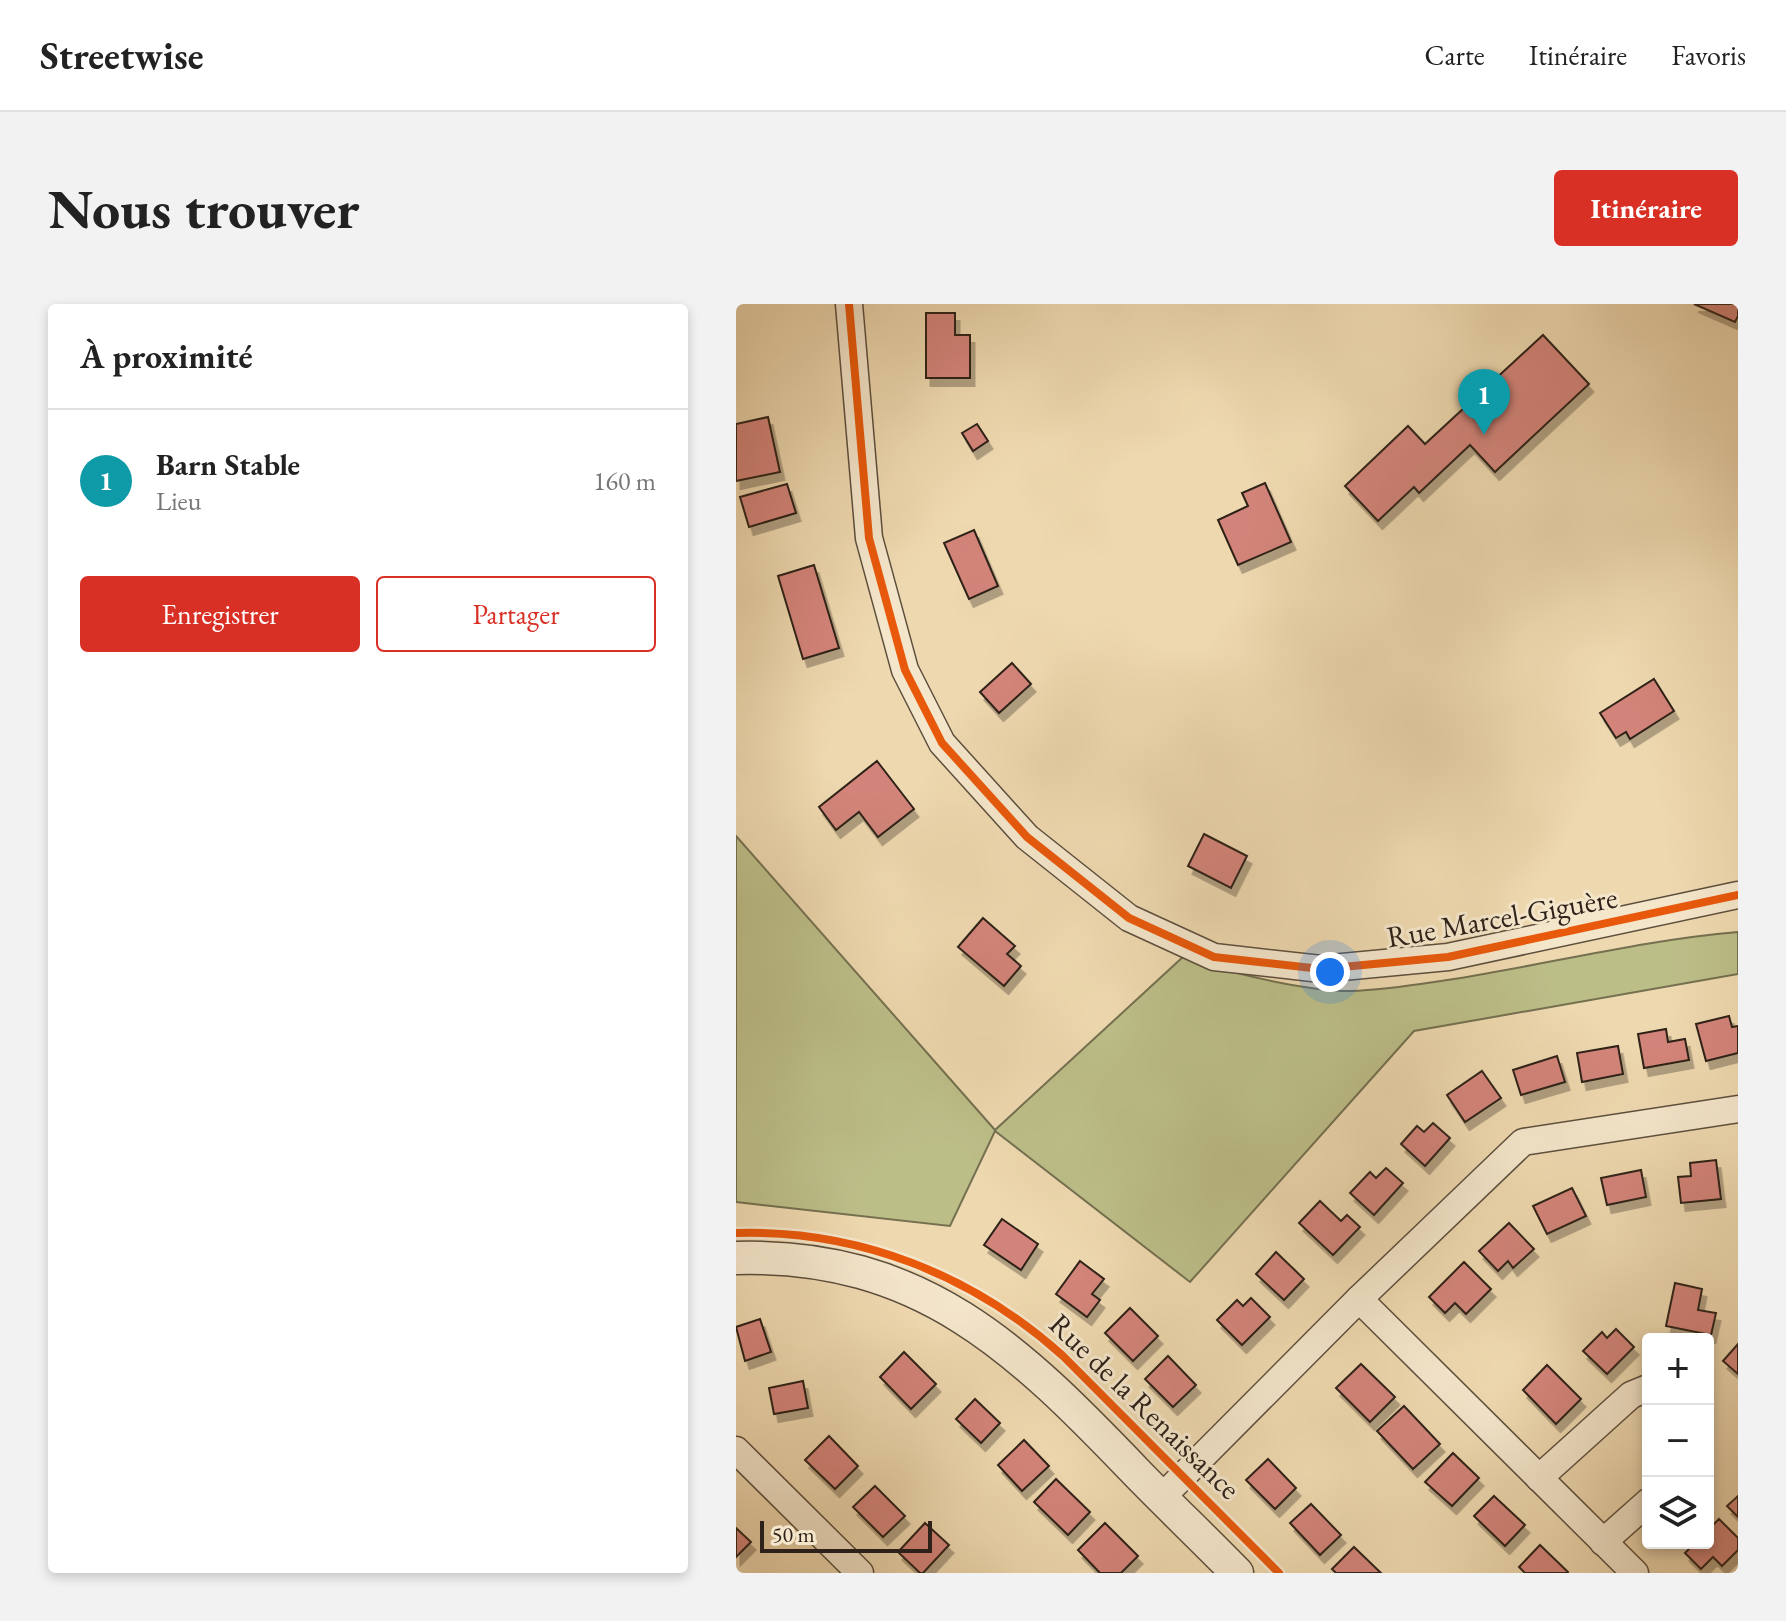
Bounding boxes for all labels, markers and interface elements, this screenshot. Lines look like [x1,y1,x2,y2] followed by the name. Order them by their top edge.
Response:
[40,31,203,80] text: Streetwise
[1425,37,1485,73] text: Carte
[1529,37,1627,73] text: Itinéraire
[1671,37,1746,73] text: Favoris
[1554,170,1738,246] button: Itinéraire
[48,172,360,245] text: Nous trouver
[80,334,253,378] text: À proximité
[1458,369,1510,435] pin: 1
[156,445,300,484] text: Barn Stable
[99,464,113,498] text: 1
[593,464,656,498] text: 160 m
[156,484,201,518] text: Lieu
[80,576,360,652] button: Enregistrer
[376,576,656,652] button: Partager
[1384,878,1620,956] street label: Rue Marcel-Giguère
[1310,952,1350,992] your location
[1041,1305,1249,1507] street label: Rue de la Renaissance
[1642,1333,1714,1549] map controls
[1642,1333,1714,1405] button: +
[1642,1405,1714,1477] button: −
[1642,1477,1714,1549] button: layers
[760,1517,932,1553] scale bar
[772,1520,815,1549] text: 50 m

